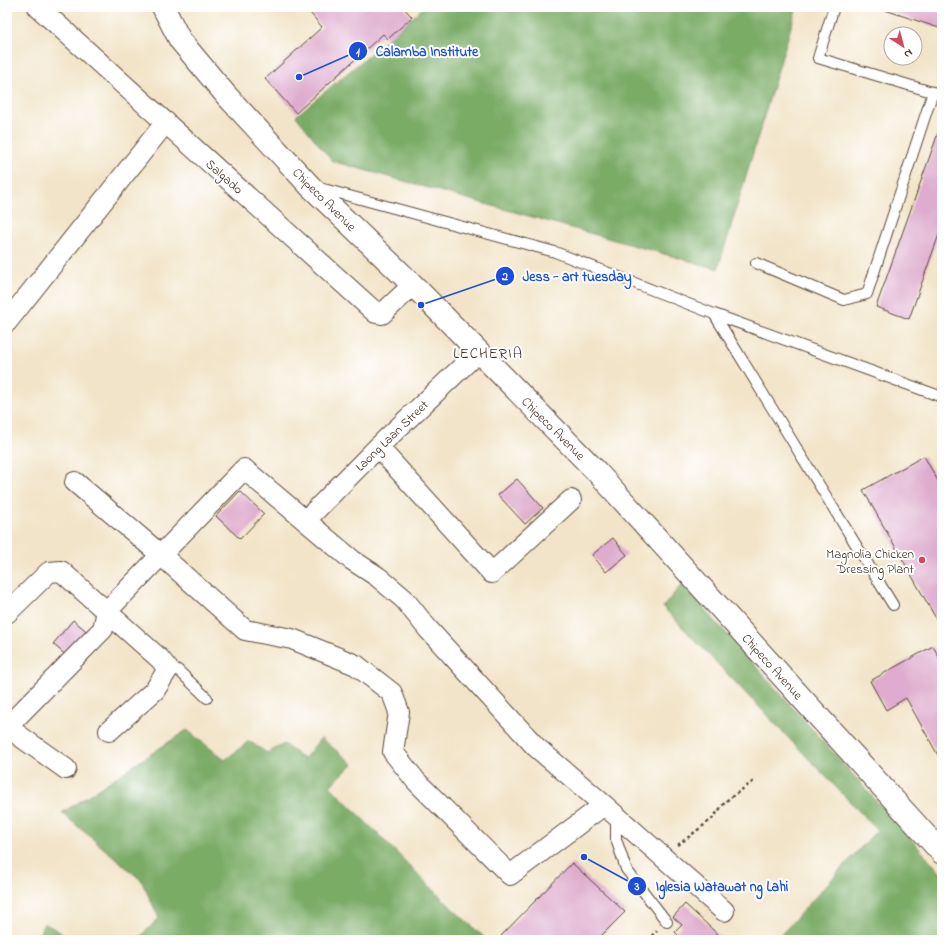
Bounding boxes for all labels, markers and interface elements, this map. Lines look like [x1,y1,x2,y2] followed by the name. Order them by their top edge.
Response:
[883,26,923,66] north arrow
[348,38,486,64] callout: Calamba Institute
[376,42,479,63] text: Calamba Institute
[356,44,360,62] text: 1
[901,45,916,62] text: N
[200,155,247,200] street label: Salgado
[288,164,360,236] street label: Chipeco Avenue
[495,263,640,289] callout: Jess - art tuesday
[523,267,632,290] text: Jess - art tuesday
[501,268,508,286] text: 2
[453,343,523,365] district label: LECHERIA
[517,393,589,465] street label: Chipeco Avenue
[351,396,434,477] street label: Laong Laan Street
[826,545,915,580] place label: Magnolia Chicken Dressing Plant
[917,555,927,565] marker: Magnolia Chicken Dressing Plant
[737,630,807,704] street label: Chipeco Avenue
[627,873,796,899] callout: Iglesia Watawat ng Lahi
[656,877,789,900] text: Iglesia Watawat ng Lahi
[634,878,640,896] text: 3

